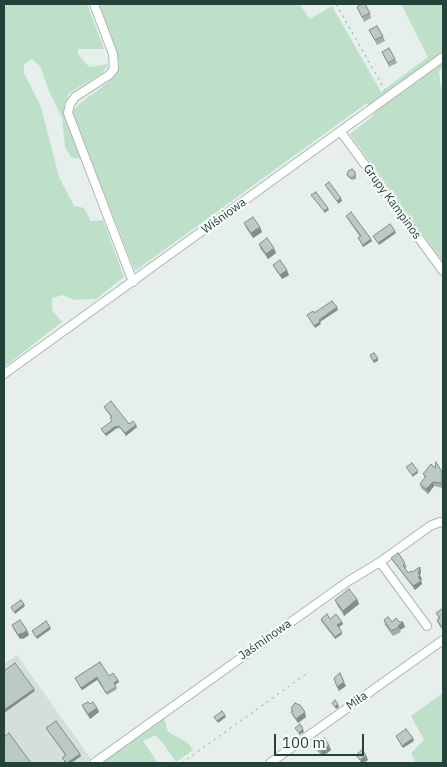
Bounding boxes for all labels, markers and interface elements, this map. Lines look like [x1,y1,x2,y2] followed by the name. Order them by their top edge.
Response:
[360,162,424,242] street label: Grupy Kampinos
[199,195,249,237] street label: Wiśniowa
[236,617,294,663] street label: Jaśminowa
[344,689,370,713] street label: Miła
[277,724,367,756] scale bar
[282,733,326,752] text: 100 m

